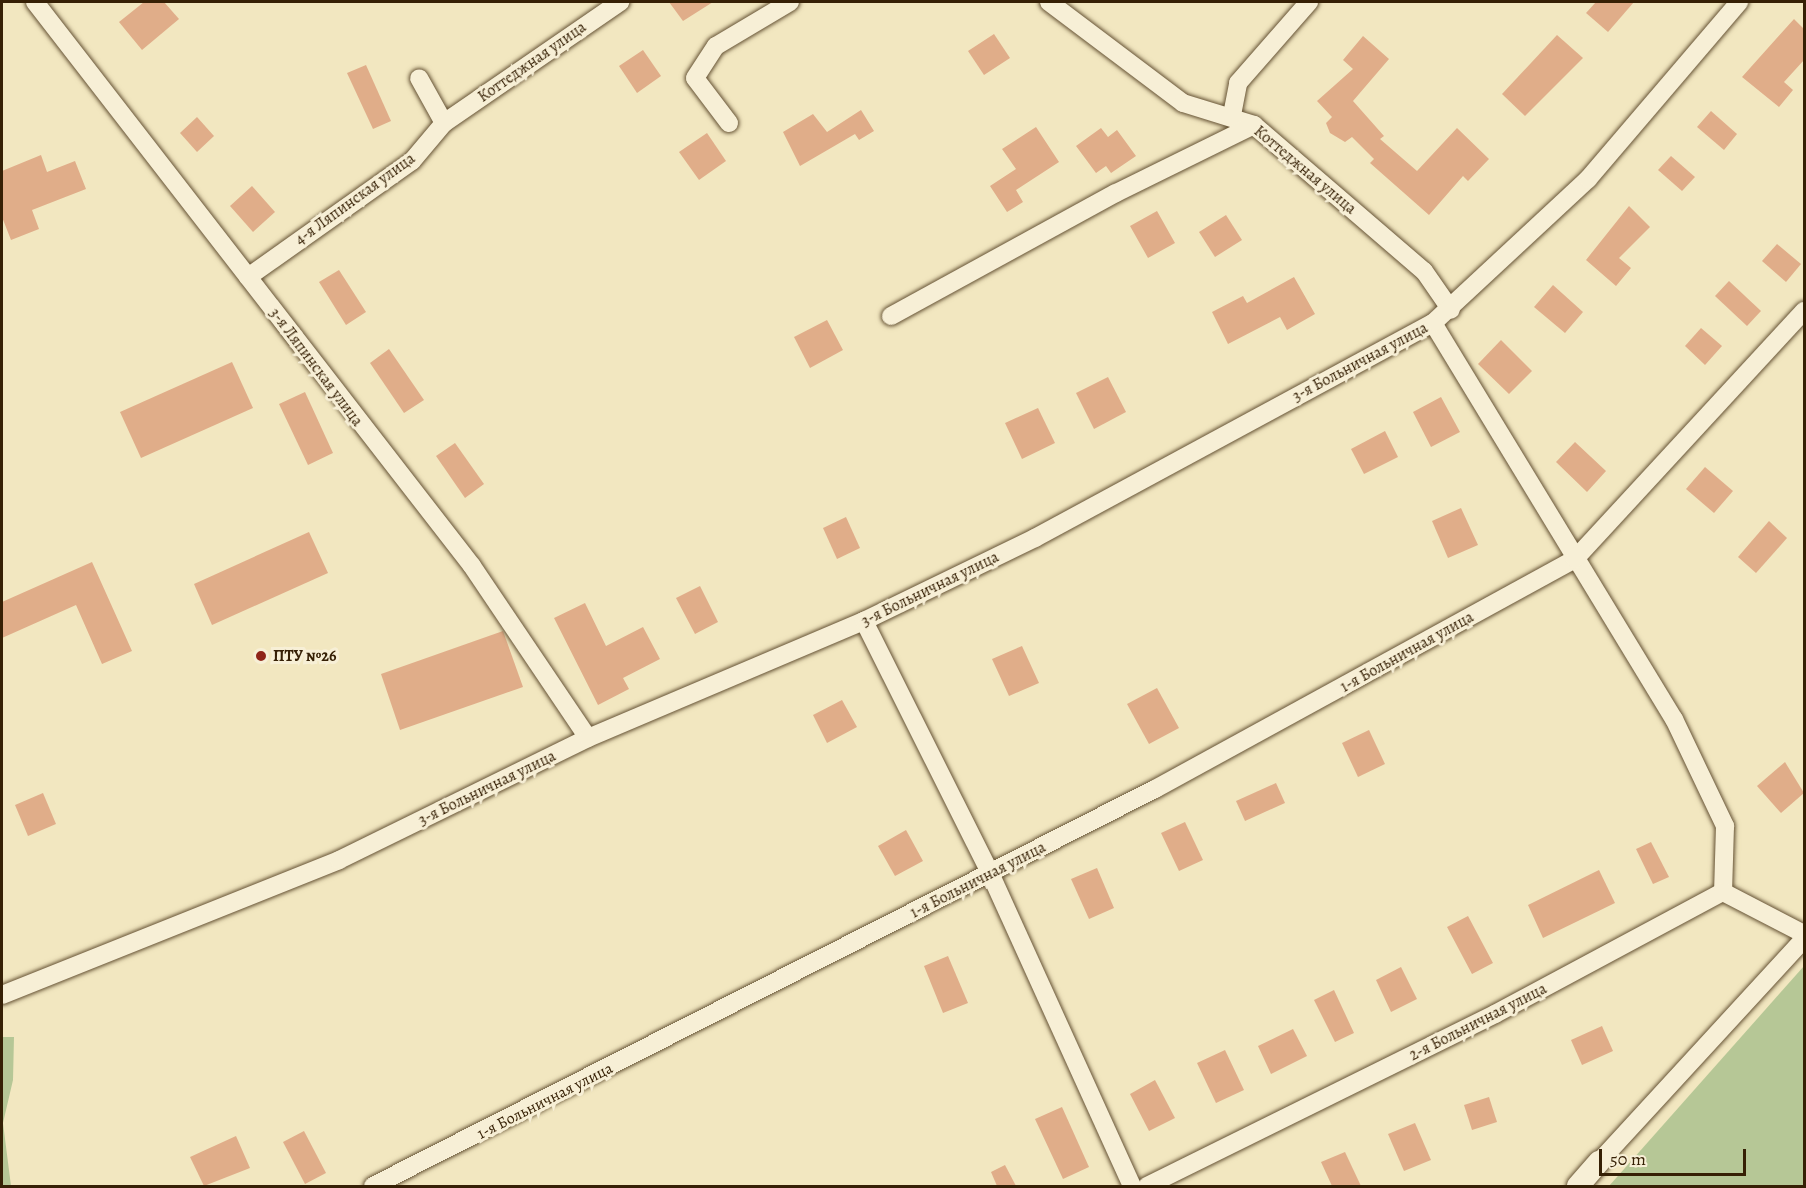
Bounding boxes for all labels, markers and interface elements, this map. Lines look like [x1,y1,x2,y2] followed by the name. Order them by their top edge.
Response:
[474,18,590,106] street label: Коттеджная улица
[1250,122,1360,218] street label: Коттеджная улица
[291,149,419,249] street label: 4-я Ляпинская улица
[265,304,367,430] street label: 3-я Ляпинская улица
[1289,318,1431,406] street label: 3-я Больничная улица
[858,547,1002,631] street label: 3-я Больничная улица
[1337,607,1477,697] street label: 1-я Больничная улица
[273,646,337,666] place label: ПТУ №26
[254,649,268,663] marker: ПТУ №26
[415,746,559,830] street label: 3-я Больничная улица
[907,838,1049,922] street label: 1-я Больничная улица
[1406,979,1550,1065] street label: 2-я Больничная улица
[474,1059,616,1143] street label: 1-я Больничная улица
[1602,1137,1749,1175] scale bar
[1610,1147,1646,1171] text: 50 m

